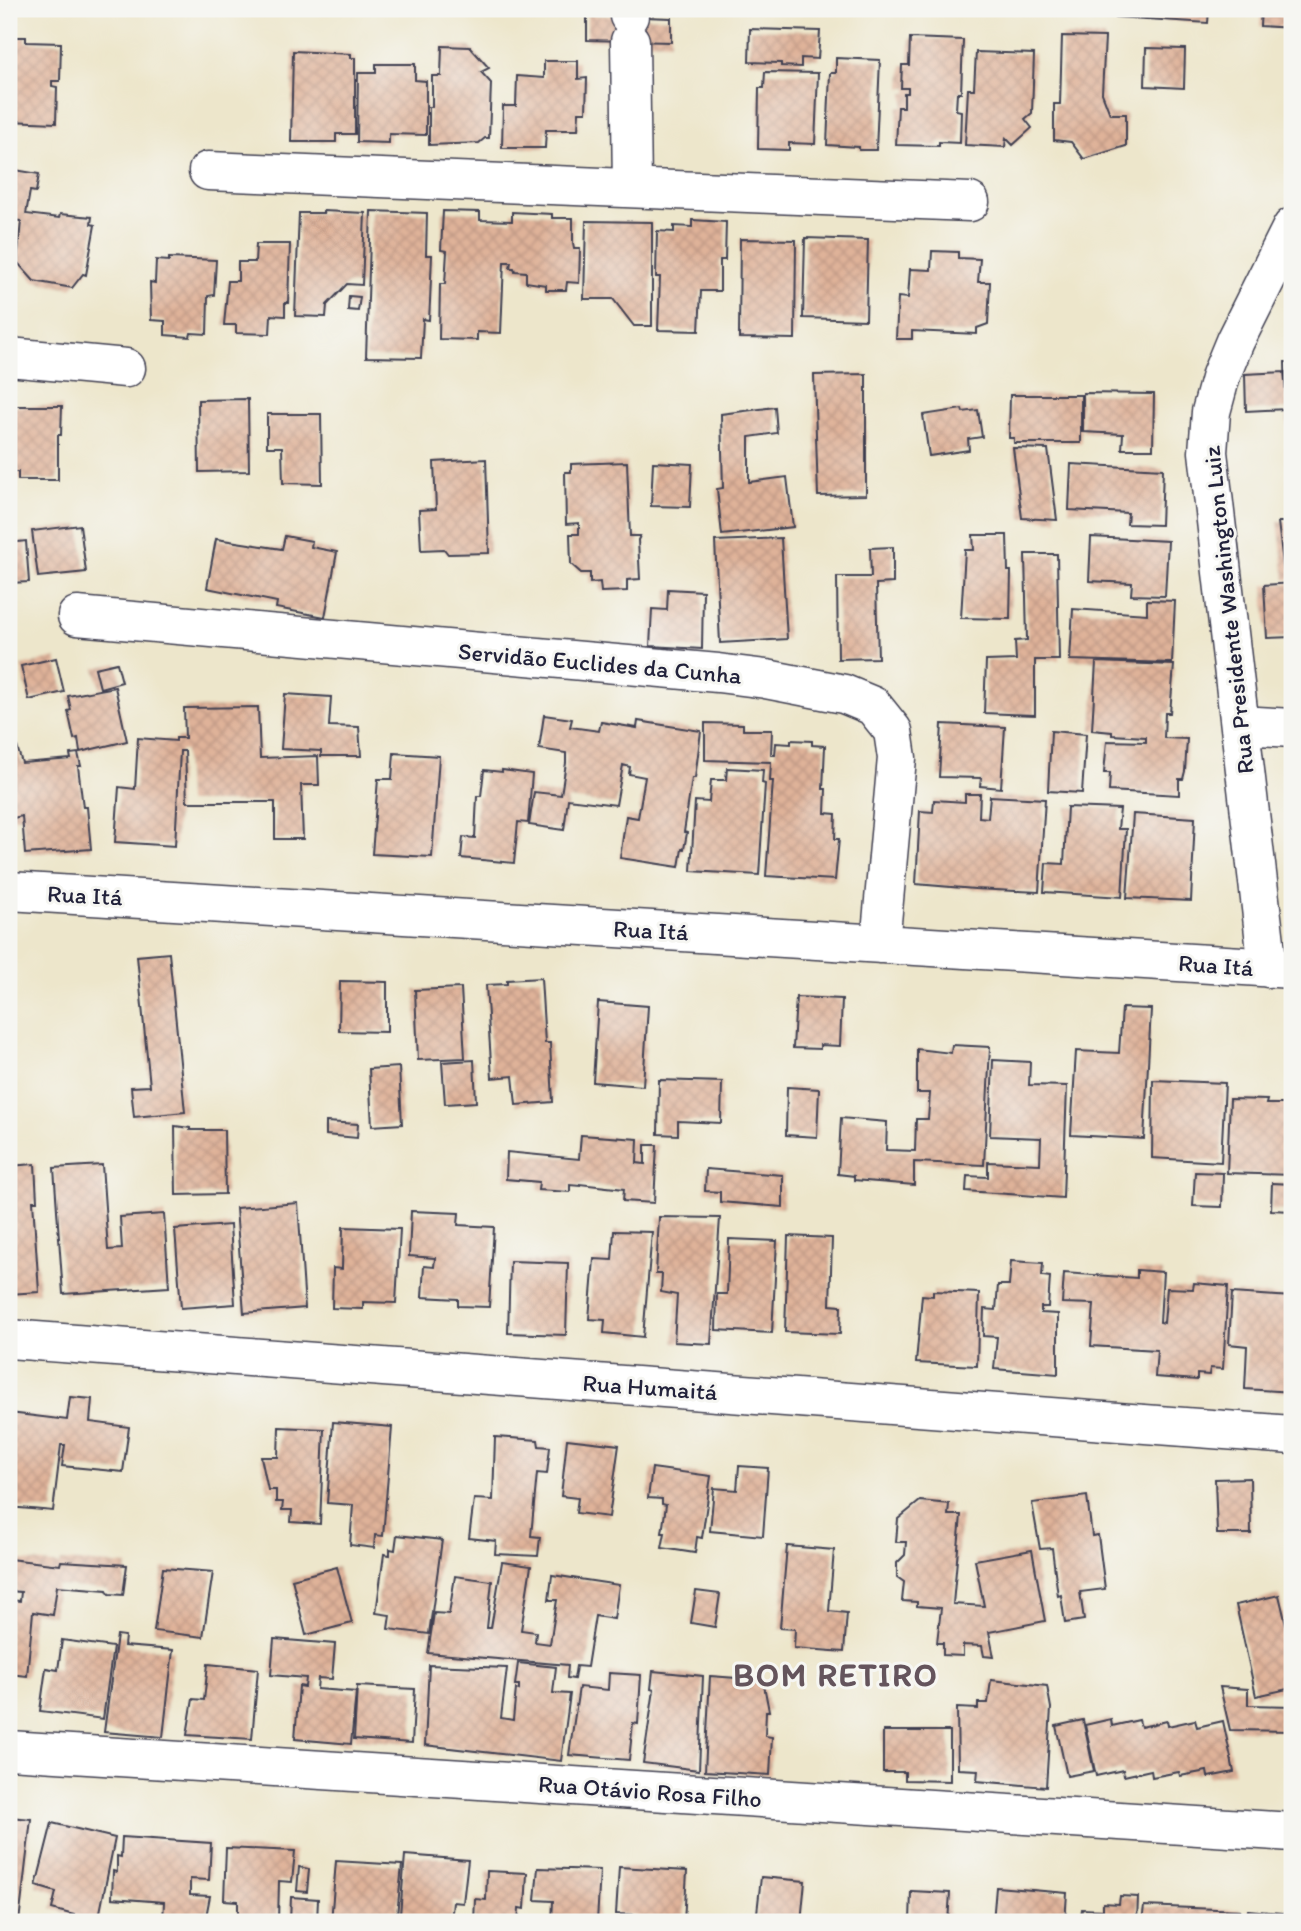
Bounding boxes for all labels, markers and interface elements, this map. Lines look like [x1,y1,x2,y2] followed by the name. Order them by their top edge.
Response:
[1196,445,1260,775] street label: Rua Presidente Washington Luiz
[457,636,743,690] street label: Servidão Euclides da Cunha
[47,879,124,911] street label: Rua Itá
[613,914,690,946] street label: Rua Itá
[1177,948,1255,982] street label: Rua Itá
[582,1368,719,1406] street label: Rua Humaitá
[733,1656,939,1694] district label: BOM RETIRO
[537,1769,763,1813] street label: Rua Otávio Rosa Filho

